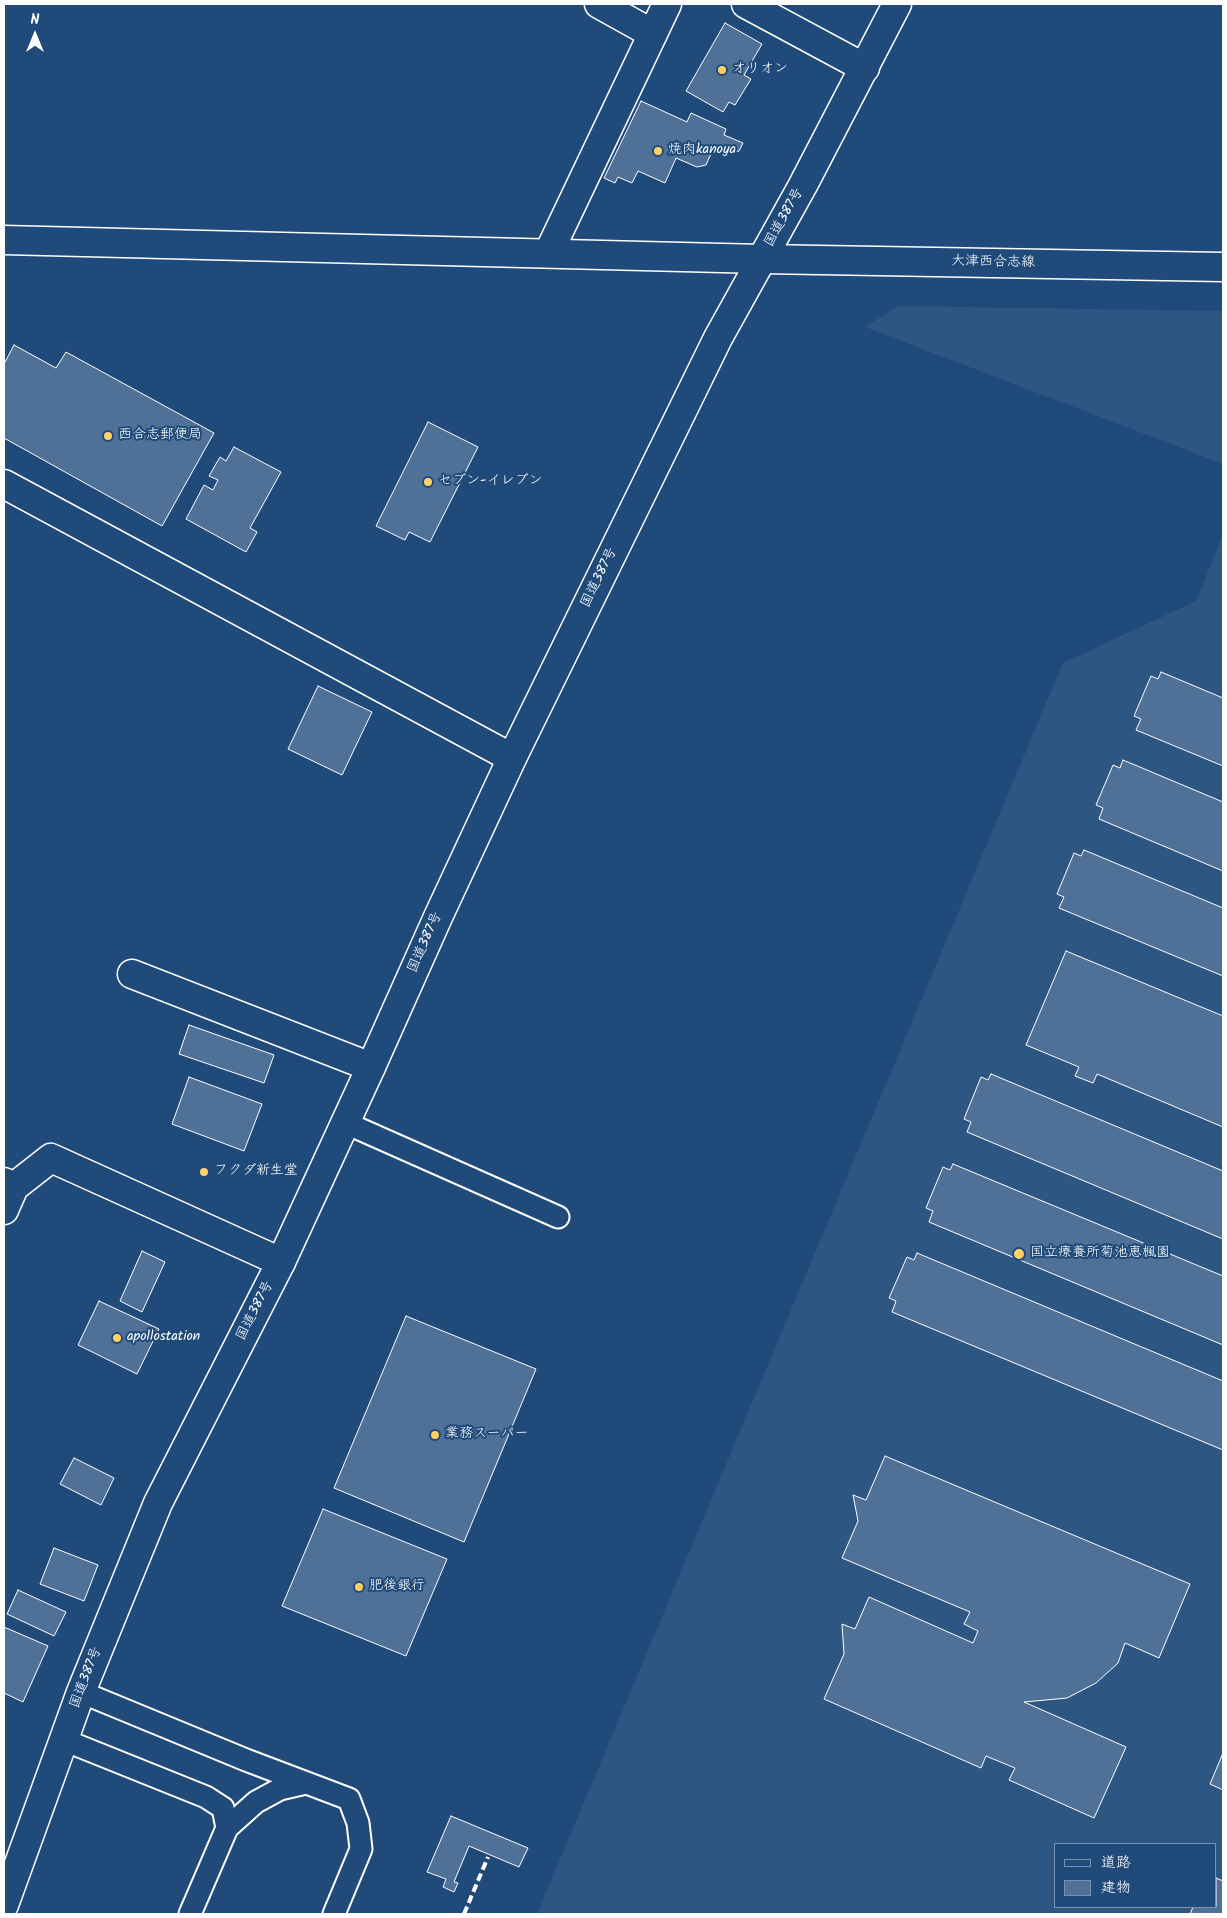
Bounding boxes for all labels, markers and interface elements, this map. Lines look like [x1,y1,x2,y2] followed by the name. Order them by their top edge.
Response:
[31,9,39,31] text: N
[10,10,60,60] north arrow
[732,62,788,78] place label: オリオン
[716,64,728,76] marker: オリオン
[668,143,736,159] place label: 焼肉kanoya
[652,145,664,157] marker: 焼肉kanoya
[762,186,808,250] street label: 国道387号
[951,254,1035,272] street label: 大津西合志線
[118,428,202,444] place label: 西合志郵便局
[102,430,114,442] marker: 西合志郵便局
[438,474,542,490] place label: セブン-イレブン
[422,476,434,488] marker: セブン-イレブン
[578,545,622,611] street label: 国道387号
[405,910,447,976] street label: 国道387号
[214,1164,298,1180] place label: フクダ新生堂
[198,1166,210,1178] marker: フクダ新生堂
[1030,1246,1170,1262] place label: 国立療養所菊池恵楓園
[1012,1247,1026,1261] marker: 国立療養所菊池恵楓園
[234,1278,278,1344] street label: 国道387号
[127,1330,200,1346] place label: apollostation
[111,1332,123,1344] marker: apollostation
[445,1427,528,1443] place label: 業務スーパー
[429,1429,441,1441] marker: 業務スーパー
[369,1579,425,1595] place label: 肥後銀行
[353,1581,365,1593] marker: 肥後銀行
[68,1645,106,1711] street label: 国道387号
[1054,1843,1217,1908] legend
[1101,1851,1131,1875] text: 道路
[1101,1876,1131,1900] text: 建物

